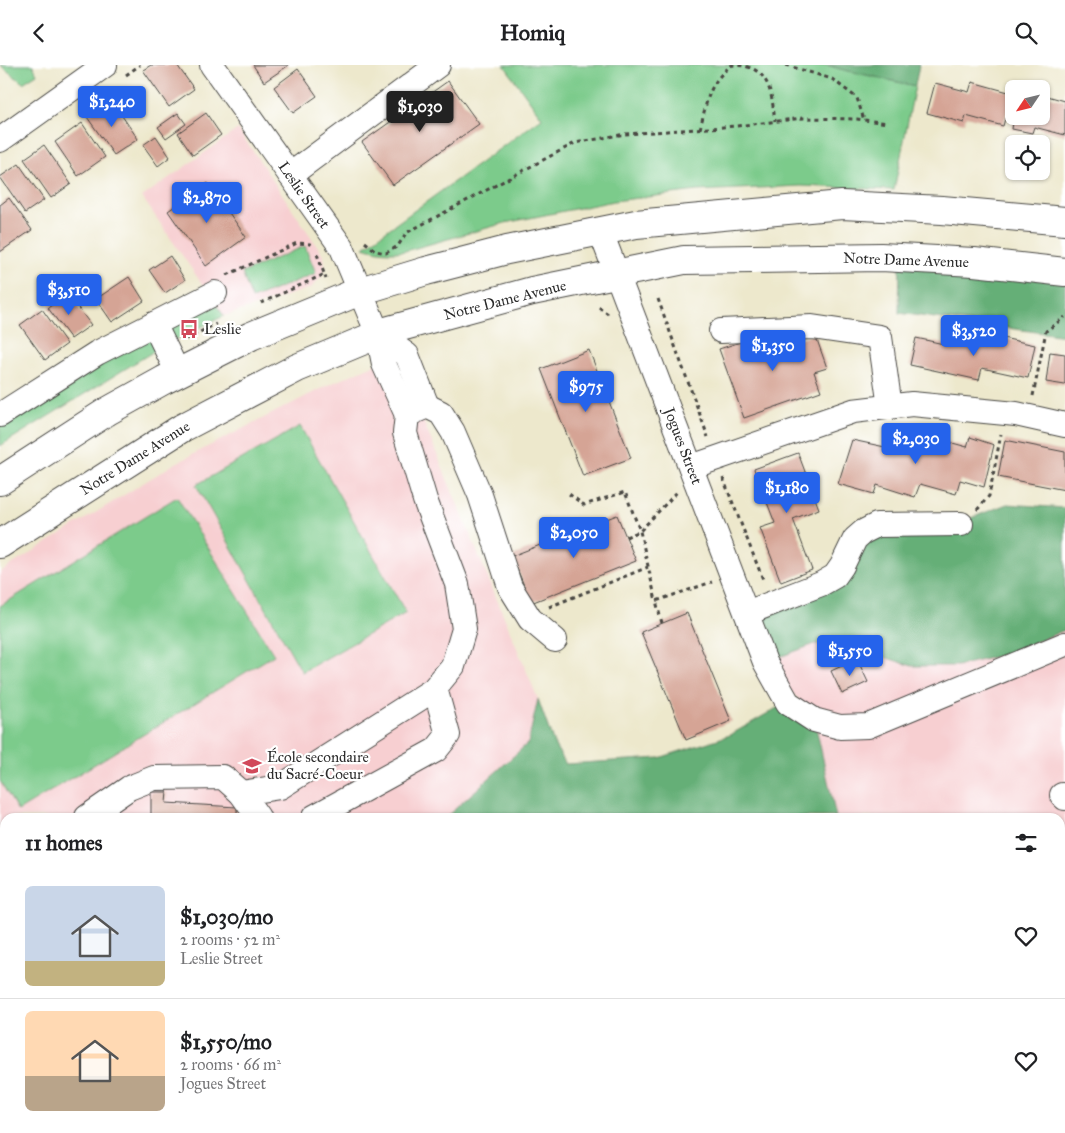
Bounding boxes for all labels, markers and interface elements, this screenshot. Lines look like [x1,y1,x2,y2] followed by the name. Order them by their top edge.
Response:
[25,19,53,47] icon: back
[500,19,565,46] text: Homiq
[1012,19,1040,47] icon: search
[1005,80,1050,125] north arrow
[1005,80,1050,180] map controls
[71,85,153,128] pin: $1,240
[379,91,461,133] pin: $1,030
[89,92,135,111] text: $1,240
[397,97,443,116] text: $1,030
[1005,135,1050,180] button: locate
[274,158,334,233] street label: Leslie Street
[166,181,248,224] pin: $2,870
[183,188,231,207] text: $2,870
[843,249,969,271] street label: Notre Dame Avenue
[28,273,110,316] pin: $3,510
[442,276,568,324] street label: Notre Dame Avenue
[48,280,90,299] text: $3,510
[933,315,1015,357] pin: $3,520
[178,318,200,340] bus stop icon: Leslie
[204,320,241,338] place label: Leslie
[952,321,996,340] text: $3,520
[732,329,814,372] pin: $1,350
[751,336,795,355] text: $1,350
[556,371,616,413] pin: $975
[569,377,603,396] text: $975
[658,403,706,488] street label: Jogues Street
[77,417,193,499] street label: Notre Dame Avenue
[875,423,957,465] pin: $2,030
[893,429,939,448] text: $2,030
[746,471,828,514] pin: $1,180
[765,478,809,497] text: $1,180
[533,517,615,559] pin: $2,050
[550,523,598,542] text: $2,050
[809,635,891,677] pin: $1,550
[828,641,872,660] text: $1,550
[267,747,369,783] place label: École secondaire du Sacré-Coeur
[241,755,263,777] school or university icon: École secondaire du Sacré-Coeur
[1012,829,1040,857] icon: filters
[25,830,102,856] text: 11 homes
[180,904,273,930] text: $1,030/mo
[65,906,125,966] icon: home
[1012,922,1040,950] icon: heart
[180,930,280,949] text: 2 rooms · 52 m²
[180,949,263,968] text: Leslie Street
[180,1029,272,1055] text: $1,550/mo
[65,1031,125,1091] icon: home
[1012,1047,1040,1075] icon: heart
[180,1055,281,1074] text: 2 rooms · 66 m²
[180,1074,266,1093] text: Jogues Street

